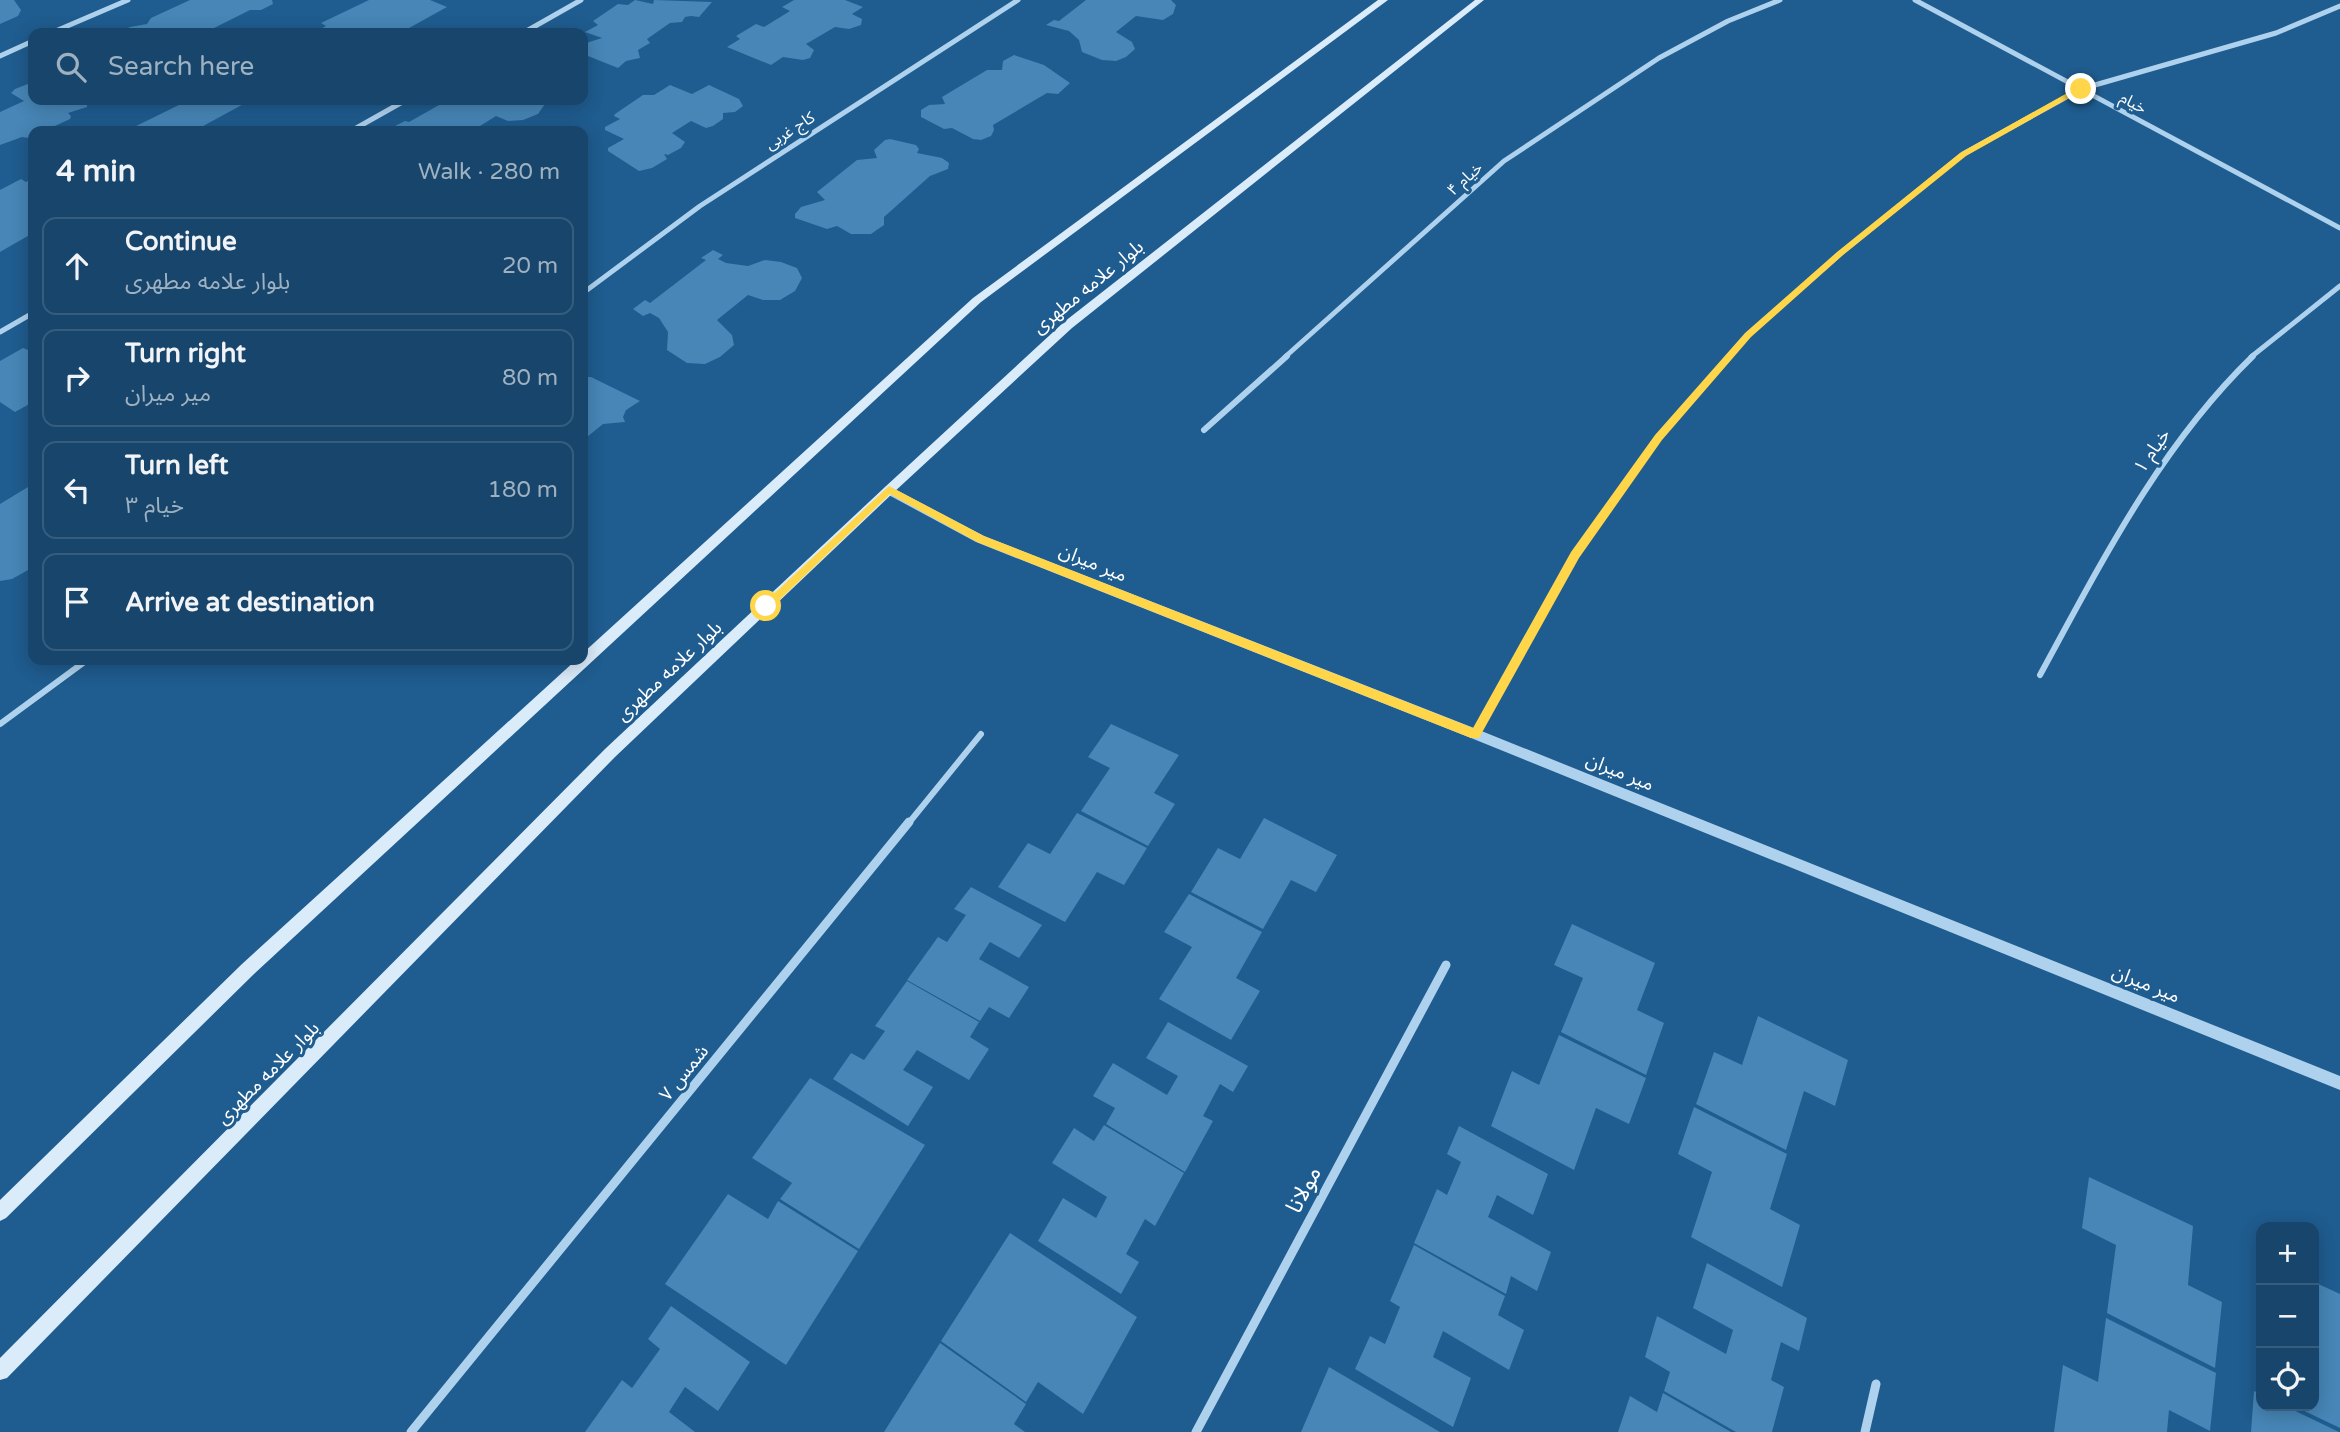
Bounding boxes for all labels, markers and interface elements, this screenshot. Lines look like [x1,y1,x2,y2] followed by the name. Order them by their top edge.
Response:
[28,28,588,105] search box
[52,48,90,86] icon: search
[108,51,254,82] text: Search here
[2065,73,2096,104] route end
[2115,88,2150,120] street label: خیام
[761,107,820,156] street label: کاج غربی
[56,153,136,190] text: 4 min
[418,158,560,186] text: Walk · 280 m
[1443,158,1488,202] street label: خیام ۴
[125,226,237,257] text: Continue
[1028,236,1148,338] street label: بلوار علامه مطهری
[58,247,96,285] icon: ahead
[502,252,558,280] text: 20 m
[125,268,290,296] text: بلوار علامه مطهری
[125,338,246,369] text: Turn right
[58,359,96,397] icon: right
[502,364,558,392] text: 80 m
[125,380,211,408] text: میر میران
[2129,425,2177,479] street label: خیام ۱
[125,450,228,481] text: Turn left
[58,471,96,509] icon: left
[488,476,558,504] text: 180 m
[125,492,184,520] text: خیام ۳
[1056,539,1130,587] street label: میر میران
[58,583,96,621] icon: arrive
[125,587,375,618] text: Arrive at destination
[750,590,781,621] route start
[612,616,726,726] street label: بلوار علامه مطهری
[1583,748,1657,796] street label: میر میران
[2109,960,2183,1008] street label: میر میران
[212,1017,324,1129] street label: بلوار علامه مطهری
[655,1041,713,1105] street label: شمس ۷
[1280,1162,1328,1218] street label: مولانا
[2256,1222,2319,1411] map controls
[2256,1222,2319,1285] button: +
[2256,1285,2319,1348] button: −
[2256,1348,2319,1411] button: locate

